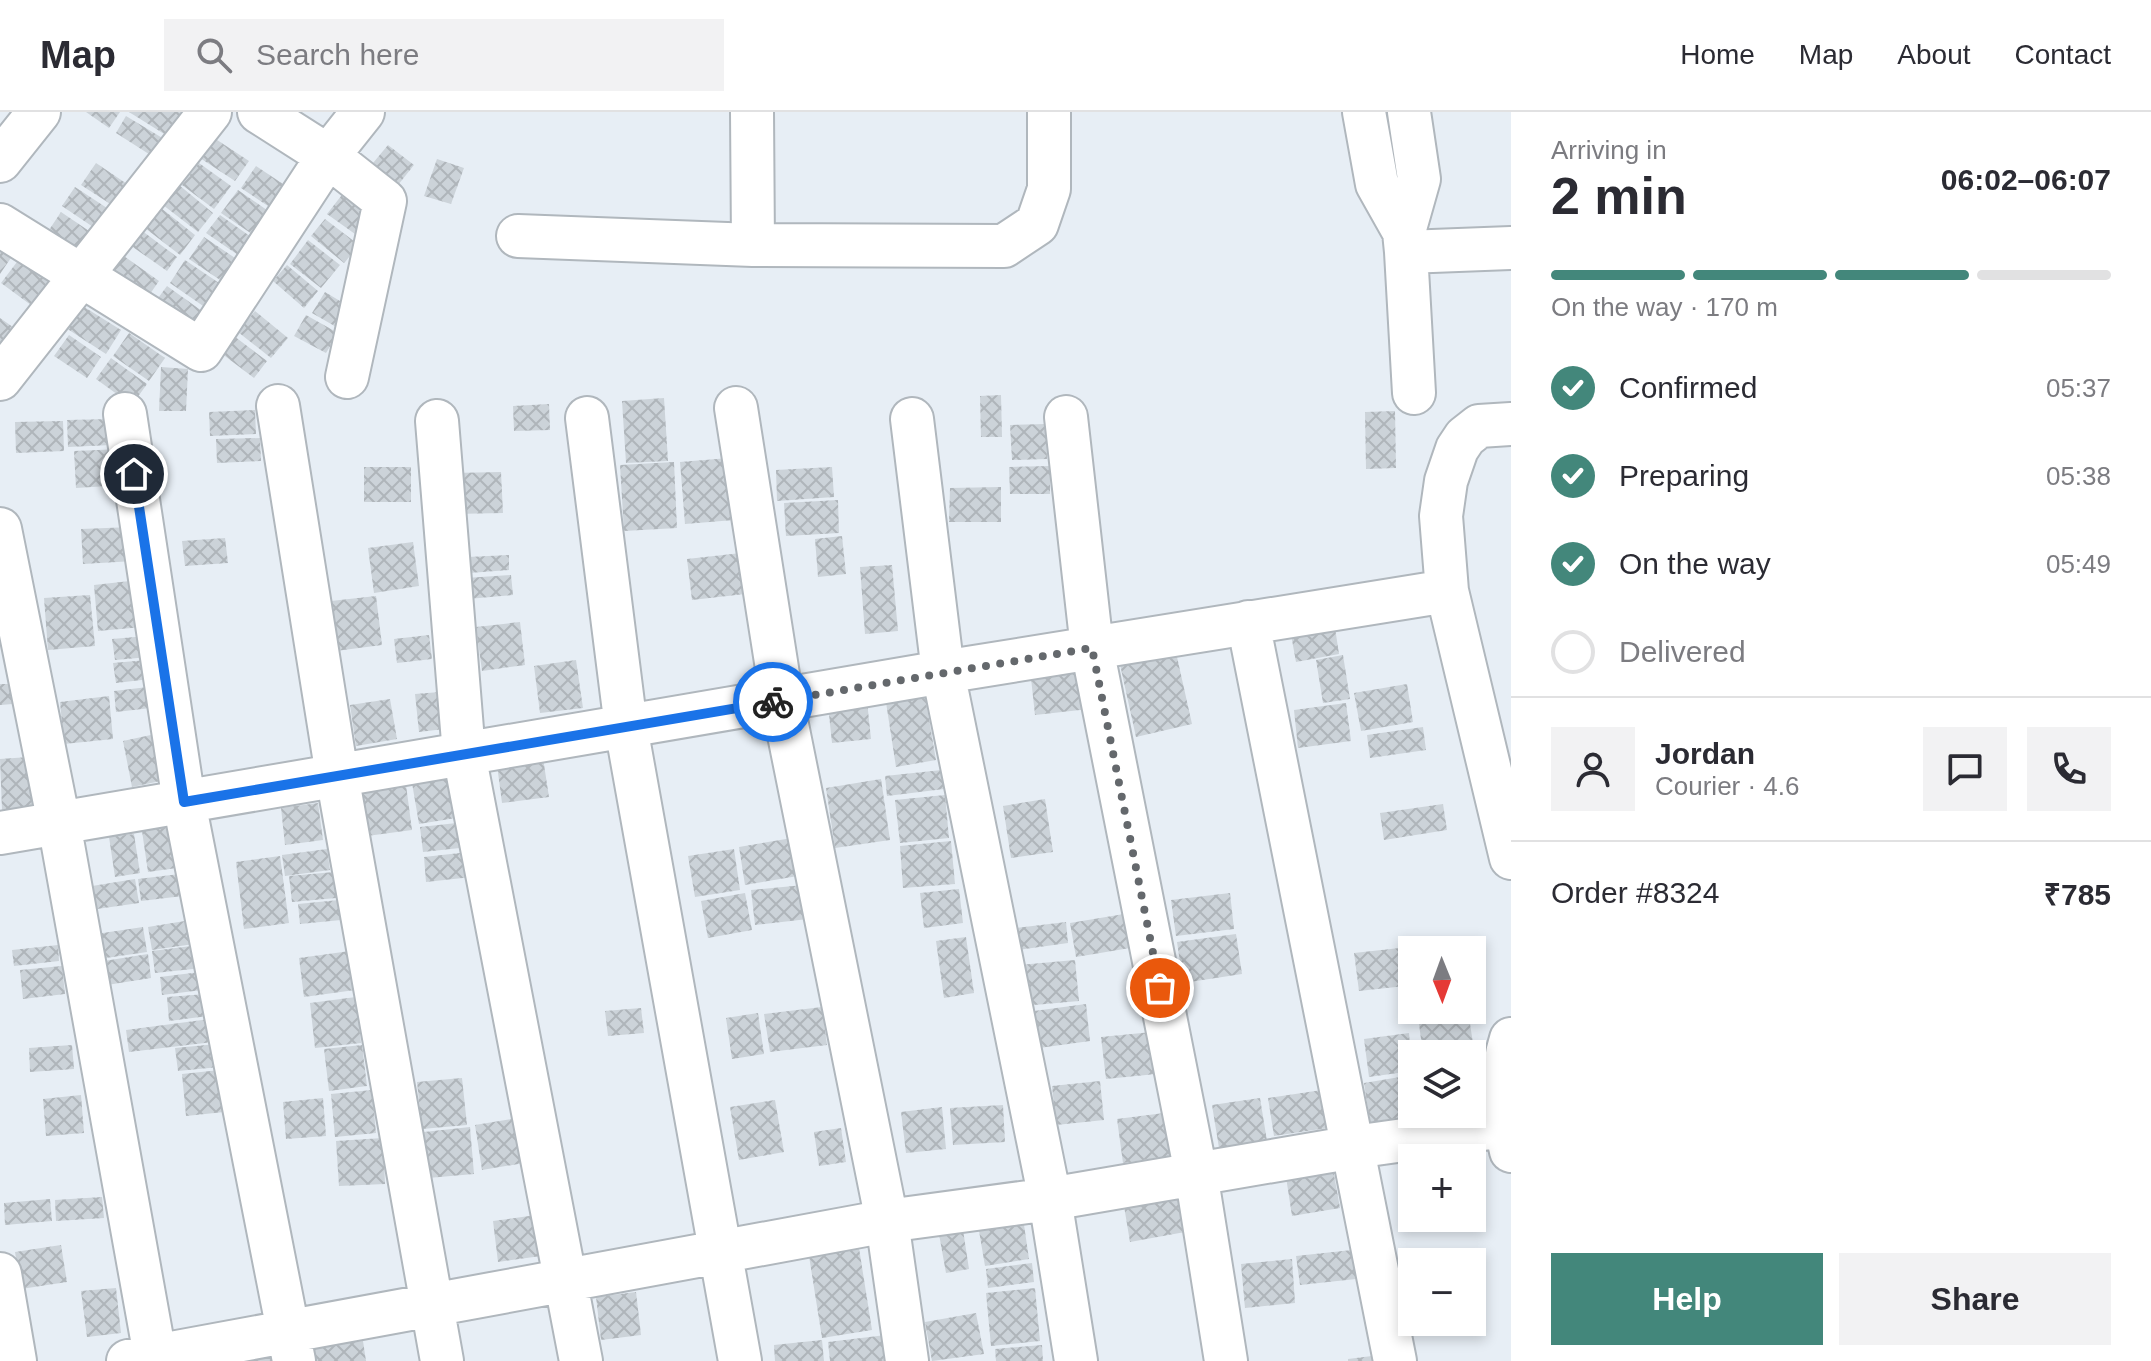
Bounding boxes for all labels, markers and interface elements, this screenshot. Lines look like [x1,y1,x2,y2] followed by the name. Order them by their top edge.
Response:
[164,19,724,91] search box
[192,33,236,77] icon: search
[40,34,116,76] text: Map
[256,38,419,71] text: Search here
[1680,39,1755,70] text: Home
[1799,39,1853,70] text: Map
[1897,39,1971,70] text: About
[2015,39,2111,70] text: Contact
[1551,135,1667,165] text: Arriving in
[1941,163,2111,196] text: 06:02–06:07
[1551,167,1687,225] text: 2 min
[1551,292,1778,322] text: On the way · 170 m
[1551,366,1595,410] icon: check
[1619,371,1757,404] text: Confirmed
[2046,373,2111,403] text: 05:37
[100,440,168,508] pin
[112,452,156,496] icon: home
[1551,454,1595,498] icon: check
[1619,459,1749,492] text: Preparing
[2046,461,2111,491] text: 05:38
[1551,542,1595,586] icon: check
[1619,547,1771,580] text: On the way
[2046,549,2111,579] text: 05:49
[1619,635,1746,668] text: Delivered
[733,662,813,742] courier
[751,680,795,724] icon: bike
[1551,727,1635,811] button: person
[1923,727,2007,811] button: chat
[2027,727,2111,811] button: phone
[1655,737,1755,770] text: Jordan
[1655,771,1800,801] text: Courier · 4.6
[1551,876,1719,909] text: Order #8324
[2044,878,2111,911] text: ₹785
[1398,936,1486,1024] north arrow
[1398,936,1486,1336] map controls
[1126,954,1194,1022] pin
[1138,966,1182,1010] icon: bag
[1398,1040,1486,1128] button: layers
[1398,1144,1486,1232] button: +
[1398,1248,1486,1336] button: −
[1551,1253,1823,1345] button: Help
[1839,1253,2111,1345] button: Share

